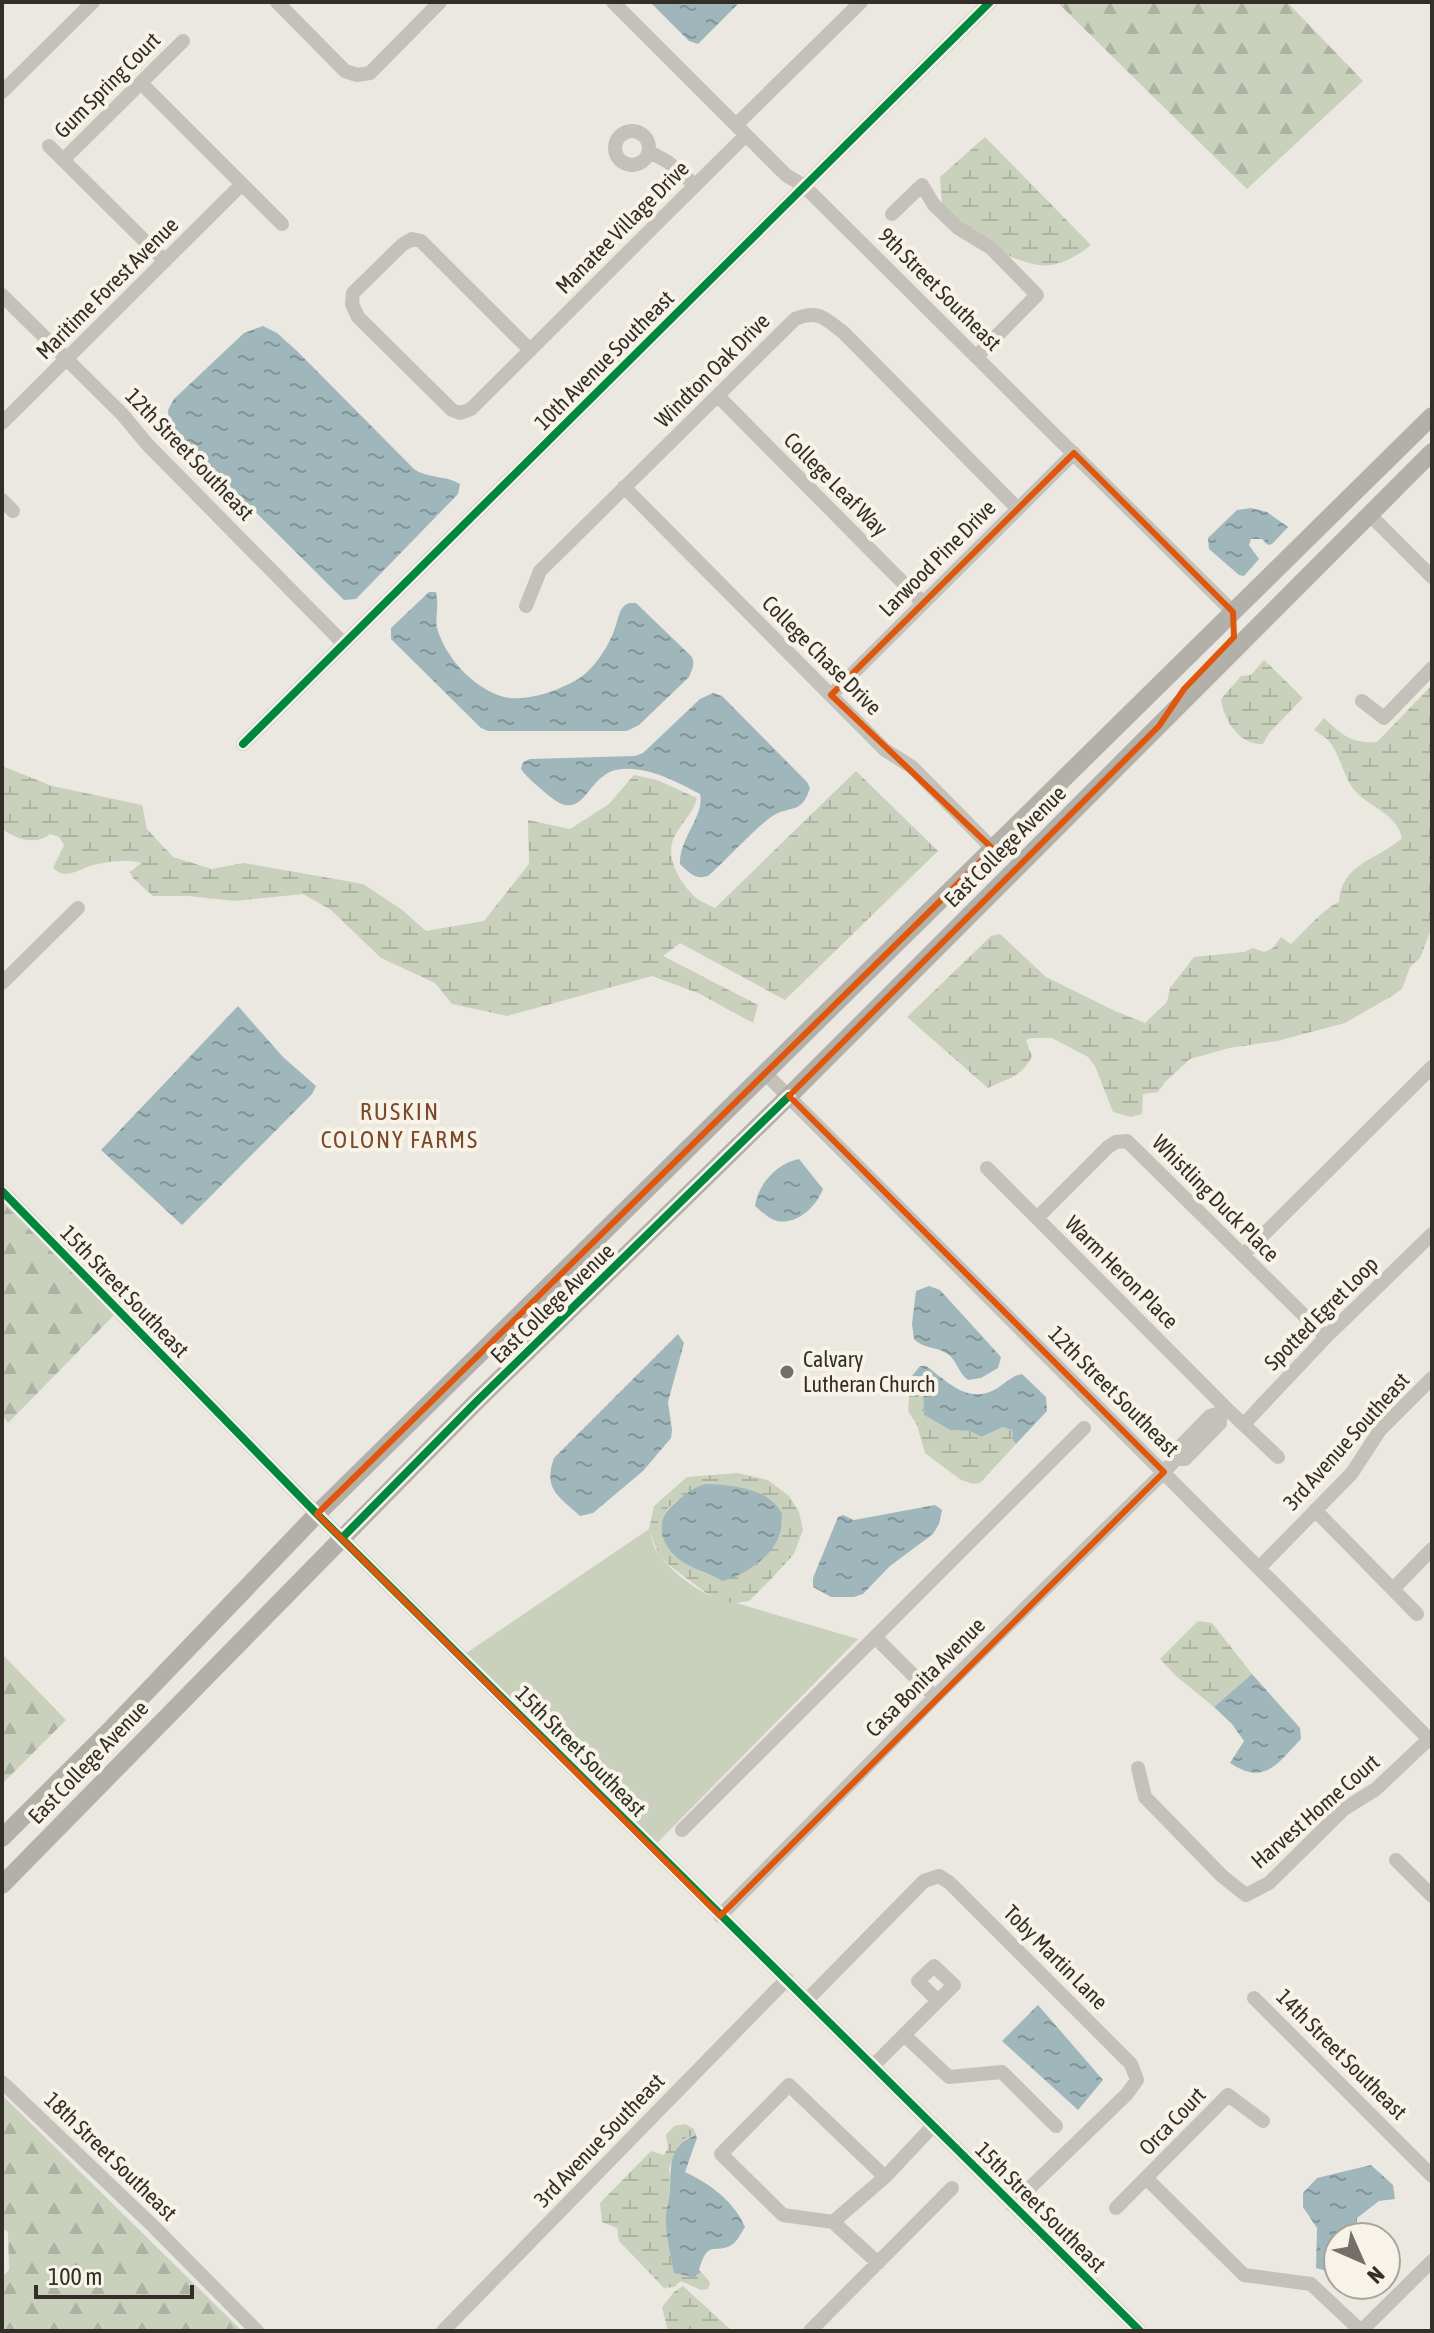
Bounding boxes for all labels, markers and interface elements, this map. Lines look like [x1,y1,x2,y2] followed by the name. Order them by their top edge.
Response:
[49,27,165,143] street label: Gum Spring Court
[550,155,694,299] street label: Manatee Village Drive
[31,212,183,364] street label: Maritime Forest Avenue
[873,222,1007,356] street label: 9th Street Southeast
[529,285,679,435] street label: 10th Avenue Southeast
[650,308,774,432] street label: Windton Oak Drive
[120,383,260,525] street label: 12th Street Southeast
[779,427,893,541] street label: College Leaf Way
[873,494,1001,622] street label: Larwood Pine Drive
[757,590,887,720] street label: College Chase Drive
[939,780,1071,912] street label: East College Avenue
[321,1098,479,1153] district label: RUSKIN COLONY FARMS
[1147,1129,1285,1267] street label: Whistling Duck Place
[1060,1210,1184,1334] street label: Warm Heron Place
[55,1220,195,1362] street label: 15th Street Southeast
[485,1238,619,1368] street label: East College Avenue
[1259,1251,1383,1375] street label: Spotted Egret Loop
[1043,1320,1185,1462] street label: 12th Street Southeast
[803,1346,936,1397] place label: Calvary Lutheran Church
[778,1363,796,1381] marker: Calvary Lutheran Church
[1278,1367,1414,1515] street label: 3rd Avenue Southeast
[860,1612,990,1742] street label: Casa Bonita Avenue
[510,1680,652,1822] street label: 15th Street Southeast
[23,1695,153,1829] street label: East College Avenue
[1246,1748,1384,1874] street label: Harvest Home Court
[998,1899,1114,2015] street label: Toby Martin Lane
[1271,1983,1413,2125] street label: 14th Street Southeast
[529,2068,669,2212] street label: 3rd Avenue Southeast
[1133,2082,1211,2160] street label: Orca Court
[40,2086,182,2226] street label: 18th Street Southeast
[970,2136,1112,2278] street label: 15th Street Southeast
[1322,2221,1402,2301] north arrow
[36,2249,192,2299] scale bar
[1362,2261,1390,2289] text: N
[48,2263,102,2290] text: 100 m

